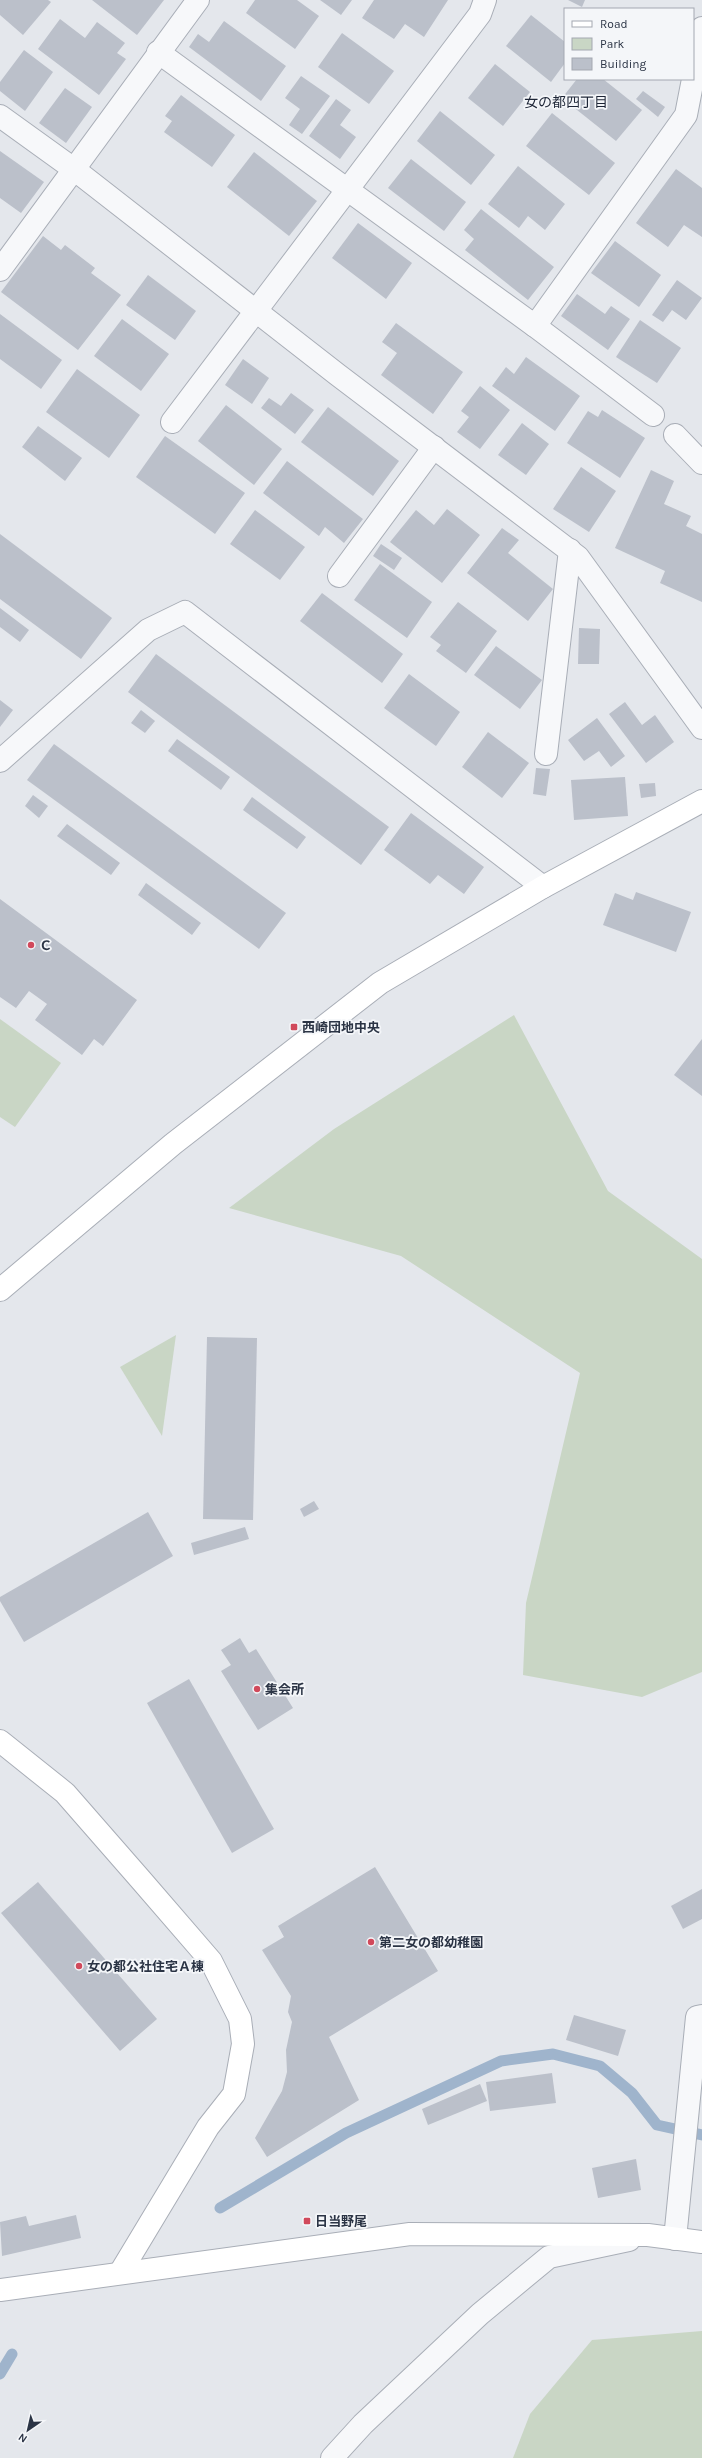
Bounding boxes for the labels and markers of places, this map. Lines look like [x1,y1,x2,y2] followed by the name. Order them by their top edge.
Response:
[39,938,52,953] place label: Ｃ
[26,940,36,950] marker: Ｃ
[302,1020,380,1035] place label: 西崎団地中央
[289,1022,299,1032] marker: 西崎団地中央
[265,1682,304,1697] place label: 集会所
[252,1684,262,1694] marker: 集会所
[379,1935,483,1950] place label: 第二女の都幼稚園
[366,1937,376,1947] marker: 第二女の都幼稚園
[87,1959,204,1974] place label: 女の都公社住宅Ａ棟
[74,1961,84,1971] marker: 女の都公社住宅Ａ棟
[315,2214,367,2229] place label: 日当野尾
[302,2216,312,2226] marker: 日当野尾

